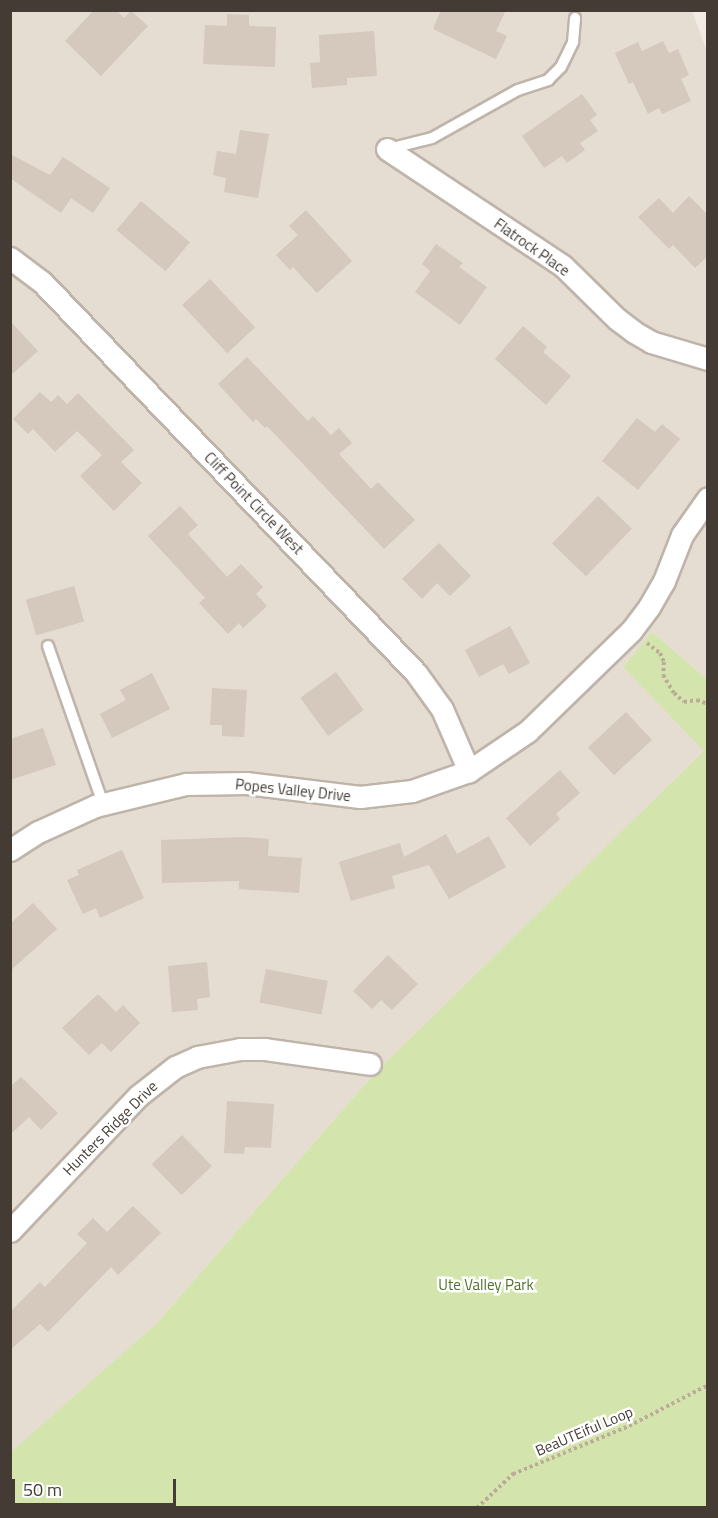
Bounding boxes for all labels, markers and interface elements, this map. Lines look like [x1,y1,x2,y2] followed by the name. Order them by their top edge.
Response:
[491,214,573,280] street label: Flatrock Place
[201,448,307,558] street label: Cliff Point Circle West
[234,775,352,805] street label: Popes Valley Drive
[59,1077,161,1179] street label: Hunters Ridge Drive
[438,1276,534,1294] park label: Ute Valley Park
[533,1402,635,1460] street label: BeaUTEiful Loop
[15,1467,178,1505] scale bar
[23,1476,62,1503] text: 50 m

